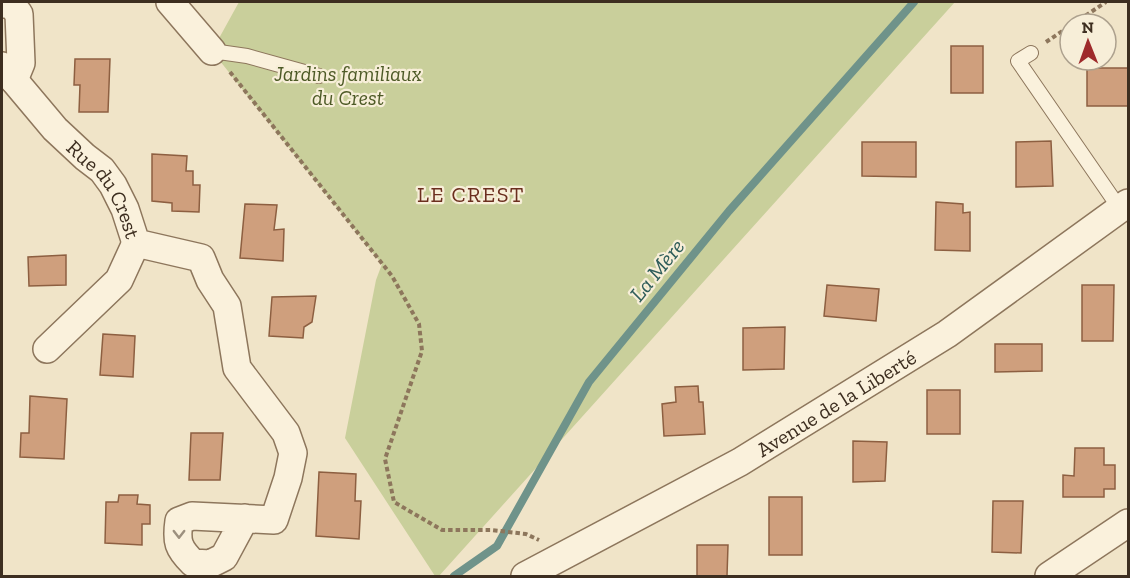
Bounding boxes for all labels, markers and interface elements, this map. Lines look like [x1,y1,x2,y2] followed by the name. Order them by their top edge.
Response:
[1058,12,1118,72] north arrow
[1081,18,1094,37] text: N
[273,61,422,110] park label: Jardins familiaux du Crest
[62,134,146,242] street label: Rue du Crest
[417,181,525,208] district label: LE CREST
[624,233,690,307] water label: La Mère
[751,344,920,462] street label: Avenue de la Liberté
[173,529,185,538] one-way arrow

